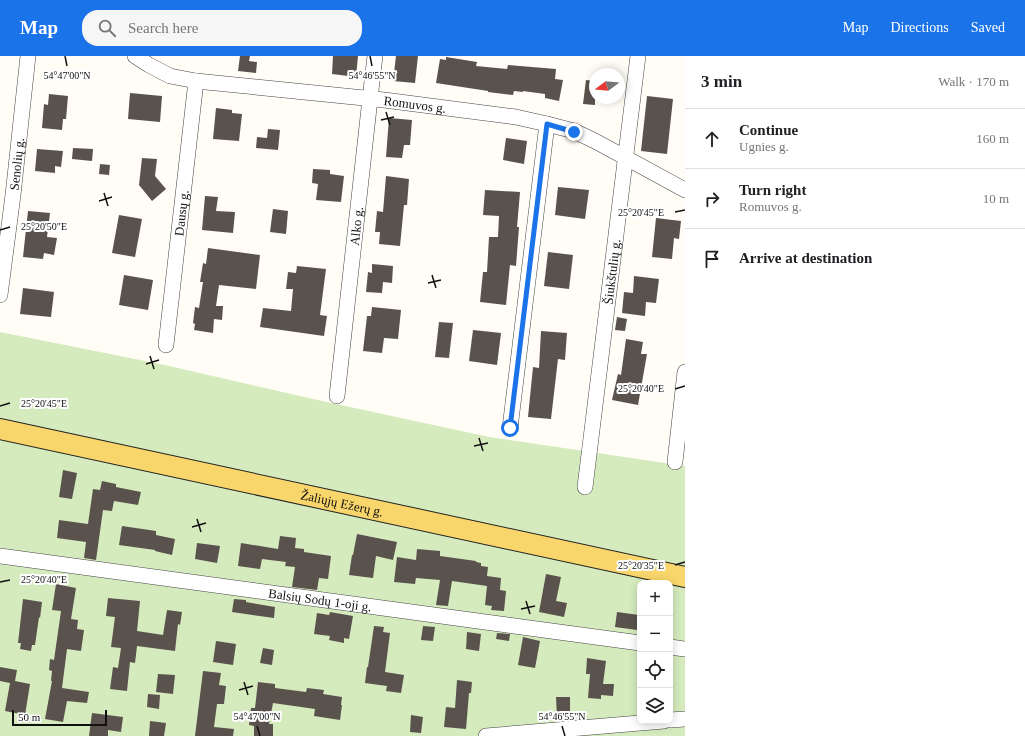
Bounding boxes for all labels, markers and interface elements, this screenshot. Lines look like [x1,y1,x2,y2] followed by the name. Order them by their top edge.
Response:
[82,10,362,46] search box
[20,17,58,38] text: Map
[96,17,118,39] icon: search
[128,20,198,36] text: Search here
[843,20,868,35] text: Map
[890,20,949,35] text: Directions
[971,20,1005,35] text: Saved
[589,68,625,104] north arrow
[43,70,91,81] text: 54°47'00"N
[348,70,396,81] text: 54°46'55"N
[701,72,742,91] text: 3 min
[938,74,1009,89] text: Walk · 170 m
[383,93,447,115] street label: Romuvos g.
[739,122,798,138] text: Continue
[565,123,583,141] route end
[701,128,723,150] icon: ahead
[976,131,1009,146] text: 160 m
[6,137,27,191] street label: Senolių g.
[739,139,789,154] text: Ugnies g.
[739,182,806,198] text: Turn right
[701,188,723,210] icon: right
[171,189,191,237] street label: Dausų g.
[983,191,1009,206] text: 10 m
[739,199,802,214] text: Romuvos g.
[346,206,365,246] street label: Alko g.
[618,207,664,218] text: 25°20'45"E
[21,221,67,232] text: 25°20'50"E
[600,238,623,305] street label: Šiukštulių g.
[701,248,723,270] icon: arrive
[739,250,872,266] text: Arrive at destination
[618,383,664,394] text: 25°20'40"E
[21,398,67,409] text: 25°20'45"E
[501,419,519,437] route start
[299,487,385,519] street label: Žaliųjų Ežerų g.
[618,560,664,571] text: 25°20'35"E
[21,574,67,585] text: 25°20'40"E
[637,580,673,724] map controls
[637,580,673,616] button: +
[267,585,373,614] street label: Balsių Sodų 1-oji g.
[637,616,673,652] button: −
[637,652,673,688] button: locate
[637,688,673,724] button: layers
[12,708,107,727] scale bar
[18,711,40,723] text: 50 m
[233,711,281,722] text: 54°47'00"N
[538,711,586,722] text: 54°46'55"N

